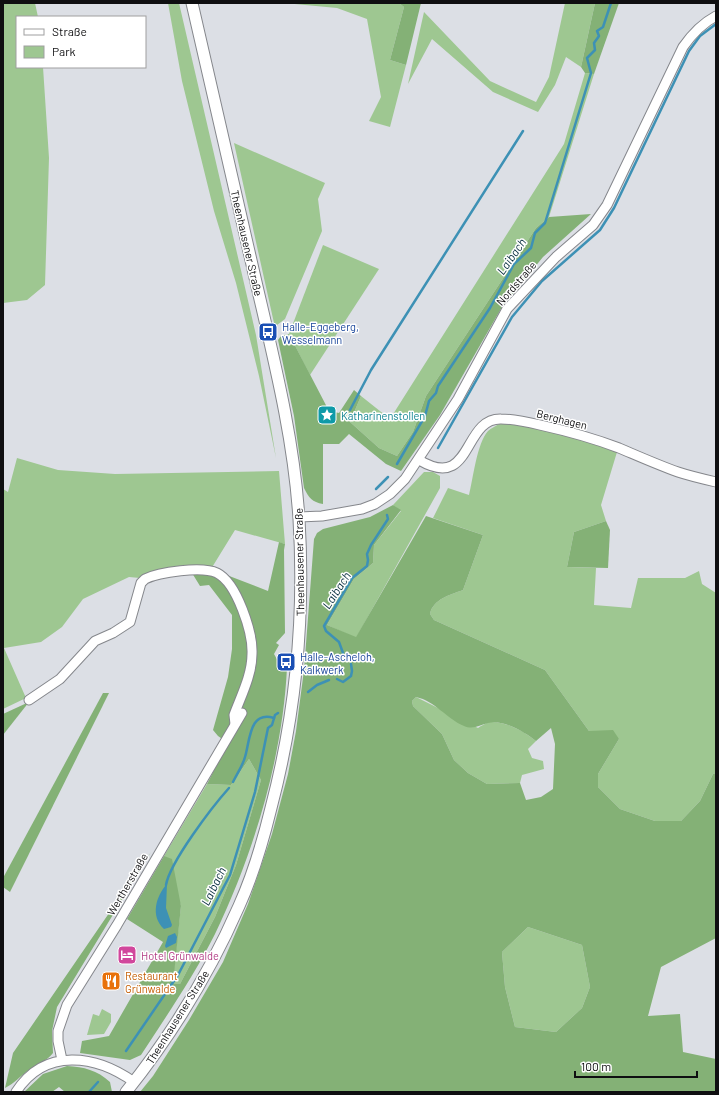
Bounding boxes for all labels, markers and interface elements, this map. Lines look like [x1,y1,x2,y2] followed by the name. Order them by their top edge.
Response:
[16,16,146,68] legend
[52,24,87,38] text: Straße
[52,44,76,58] text: Park
[228,189,266,297] street label: Theenhausener Straße
[494,235,528,277] water label: Laibach
[493,258,539,308] street label: Nordstraße
[282,320,359,346] place label: Halle-Eggeberg, Wesselmann
[257,321,279,343] bus stop icon: Halle-Eggeberg, Wesselmann
[316,404,338,426] place icon: Katharinenstollen
[535,406,589,432] street label: Berghagen
[341,409,425,422] place label: Katharinenstollen
[292,508,306,616] street label: Theenhausener Straße
[319,569,353,611] water label: Laibach
[300,650,375,676] place label: Halle-Ascheloh, Kalkwerk
[275,651,297,673] bus stop icon: Halle-Ascheloh, Kalkwerk
[104,850,150,917] street label: Wertherstraße
[198,865,228,907] water label: Laibach
[116,944,138,966] hotel icon: Hotel Grünwalde
[141,949,219,962] place label: Hotel Grünwalde
[143,968,211,1066] street label: Theenhausener Straße
[125,969,178,995] place label: Restaurant Grünwalde
[100,970,122,992] restaurant icon: Restaurant Grünwalde
[575,1053,697,1079] scale bar
[581,1059,611,1073] text: 100 m

